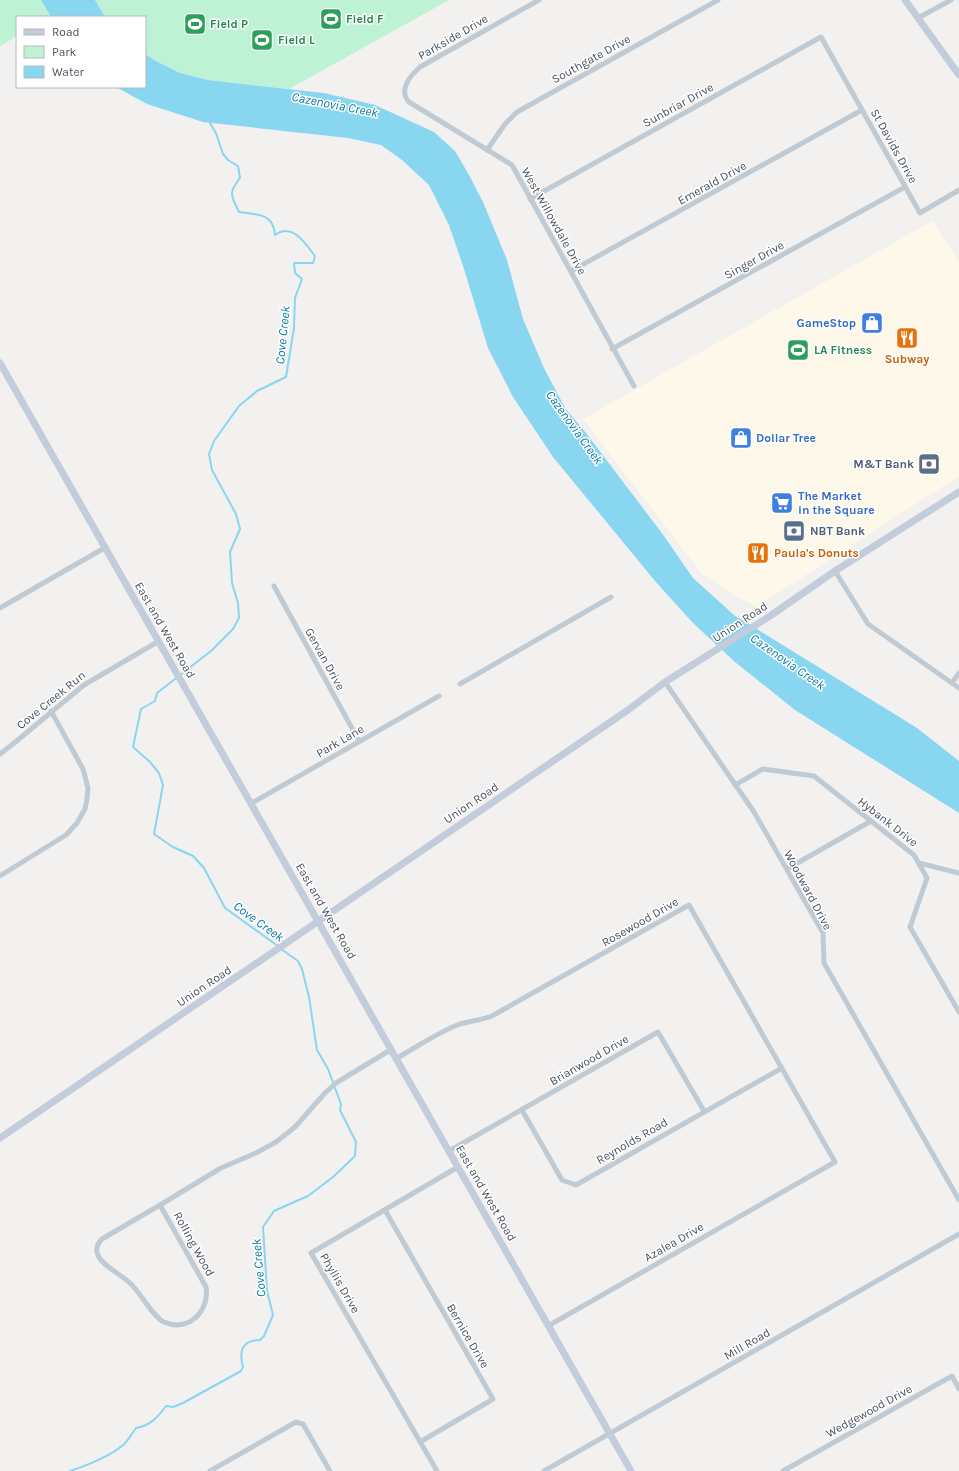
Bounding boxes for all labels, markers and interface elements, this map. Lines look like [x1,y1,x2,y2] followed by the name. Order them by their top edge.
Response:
[318,6,344,32] sports icon: Field F
[182,11,208,37] sports icon: Field P
[416,11,490,63] street label: Parkside Drive
[346,12,384,26] place label: Field F
[16,16,146,88] legend
[210,17,248,31] place label: Field P
[52,25,80,39] text: Road
[249,27,275,53] sports icon: Field L
[549,32,633,86] street label: Southgate Drive
[278,33,315,47] place label: Field L
[52,45,77,59] text: Park
[52,65,85,79] text: Water
[640,80,716,130] street label: Sunbriar Drive
[290,89,380,120] water label: Cazenovia Creek
[868,106,920,186] street label: St Davids Drive
[675,158,749,208] street label: Emerald Drive
[519,165,589,277] street label: West Willowdale Drive
[722,238,786,282] street label: Singer Drive
[272,305,293,365] water label: Cove Creek
[859,310,885,336] shop icon: GameStop
[797,316,856,330] place label: GameStop
[894,325,920,351] restaurant icon: Subway
[785,337,811,363] sports icon: LA Fitness
[814,343,872,357] place label: LA Fitness
[885,352,929,366] place label: Subway
[543,387,607,468] water label: Cazenovia Creek
[728,425,754,451] shop icon: Dollar Tree
[756,431,816,445] place label: Dollar Tree
[916,451,942,477] bank icon: M&T Bank
[853,457,914,471] place label: M&T Bank
[798,489,875,517] place label: The Market in the Square
[769,490,795,516] supermarket icon: The Market in the Square
[781,518,807,544] bank icon: NBT Bank
[810,524,865,538] place label: NBT Bank
[745,540,771,566] restaurant icon: Paula's Donuts
[774,546,859,560] place label: Paula's Donuts
[132,579,198,681] street label: East and West Road
[710,599,770,645] street label: Union Road
[302,625,348,693] street label: Gervan Drive
[747,630,828,693] water label: Cazenovia Creek
[14,668,88,732] street label: Cove Creek Run
[314,722,366,760] street label: Park Lane
[441,780,501,826] street label: Union Road
[855,794,921,850] street label: Hybank Drive
[781,848,835,932] street label: Woodward Drive
[293,860,359,962] street label: East and West Road
[599,894,681,950] street label: Rosewood Drive
[231,898,287,945] water label: Cove Creek
[174,963,234,1009] street label: Union Road
[547,1032,631,1088] street label: Brianwood Drive
[594,1115,670,1167] street label: Reynolds Road
[453,1142,519,1244] street label: East and West Road
[171,1209,217,1279] street label: Rolling Wood
[642,1219,706,1265] street label: Azalea Drive
[248,1238,269,1298] water label: Cove Creek
[317,1251,363,1315] street label: Phyllis Drive
[444,1301,492,1371] street label: Bernice Drive
[721,1325,773,1363] street label: Mill Road
[823,1382,915,1440] street label: Wedgewood Drive

